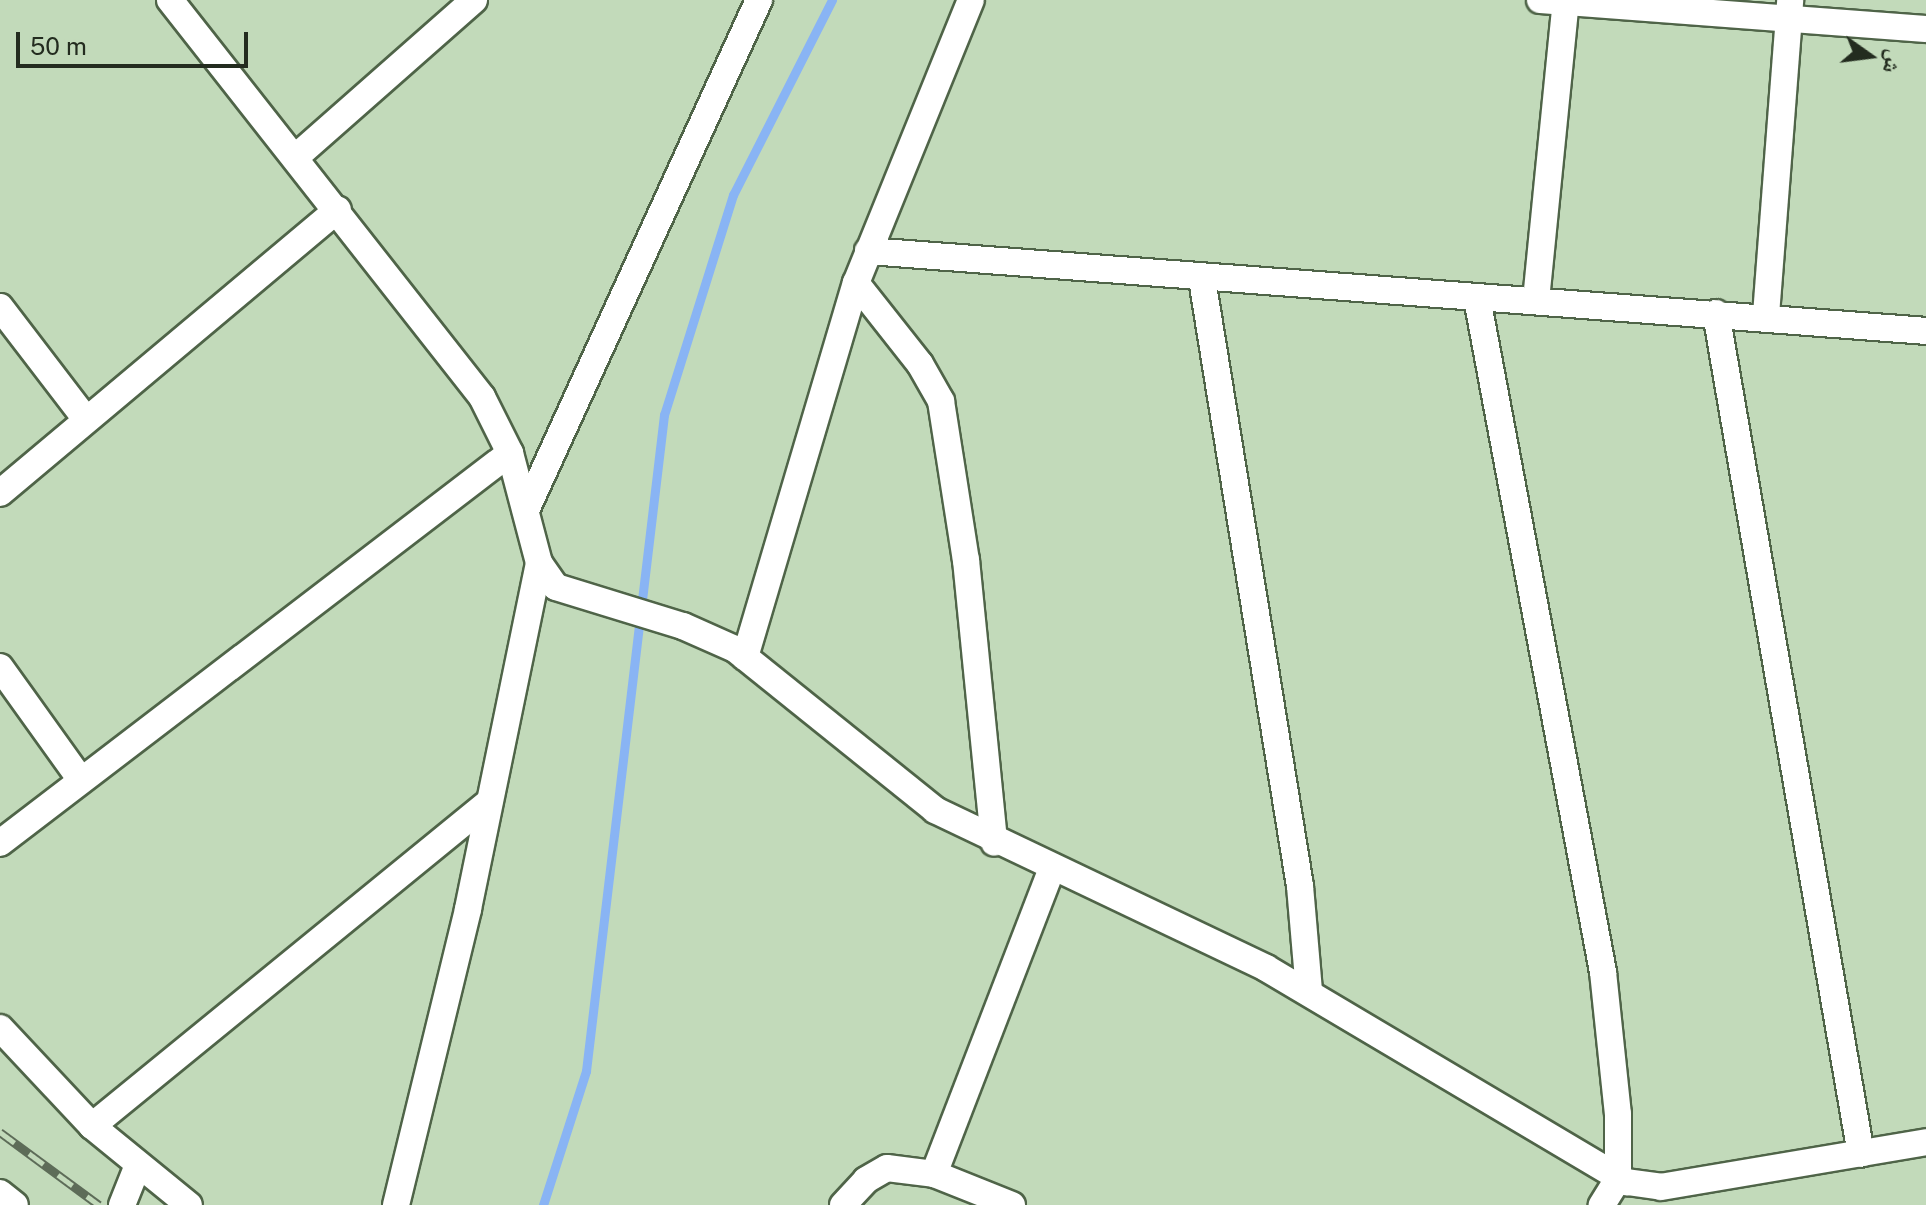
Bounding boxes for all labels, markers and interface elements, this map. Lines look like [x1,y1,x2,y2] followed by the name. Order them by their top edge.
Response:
[20,16,252,66] scale bar
[1830,16,1910,96] north arrow
[30,32,87,60] text: 50 m
[1878,47,1909,76] text: ش

